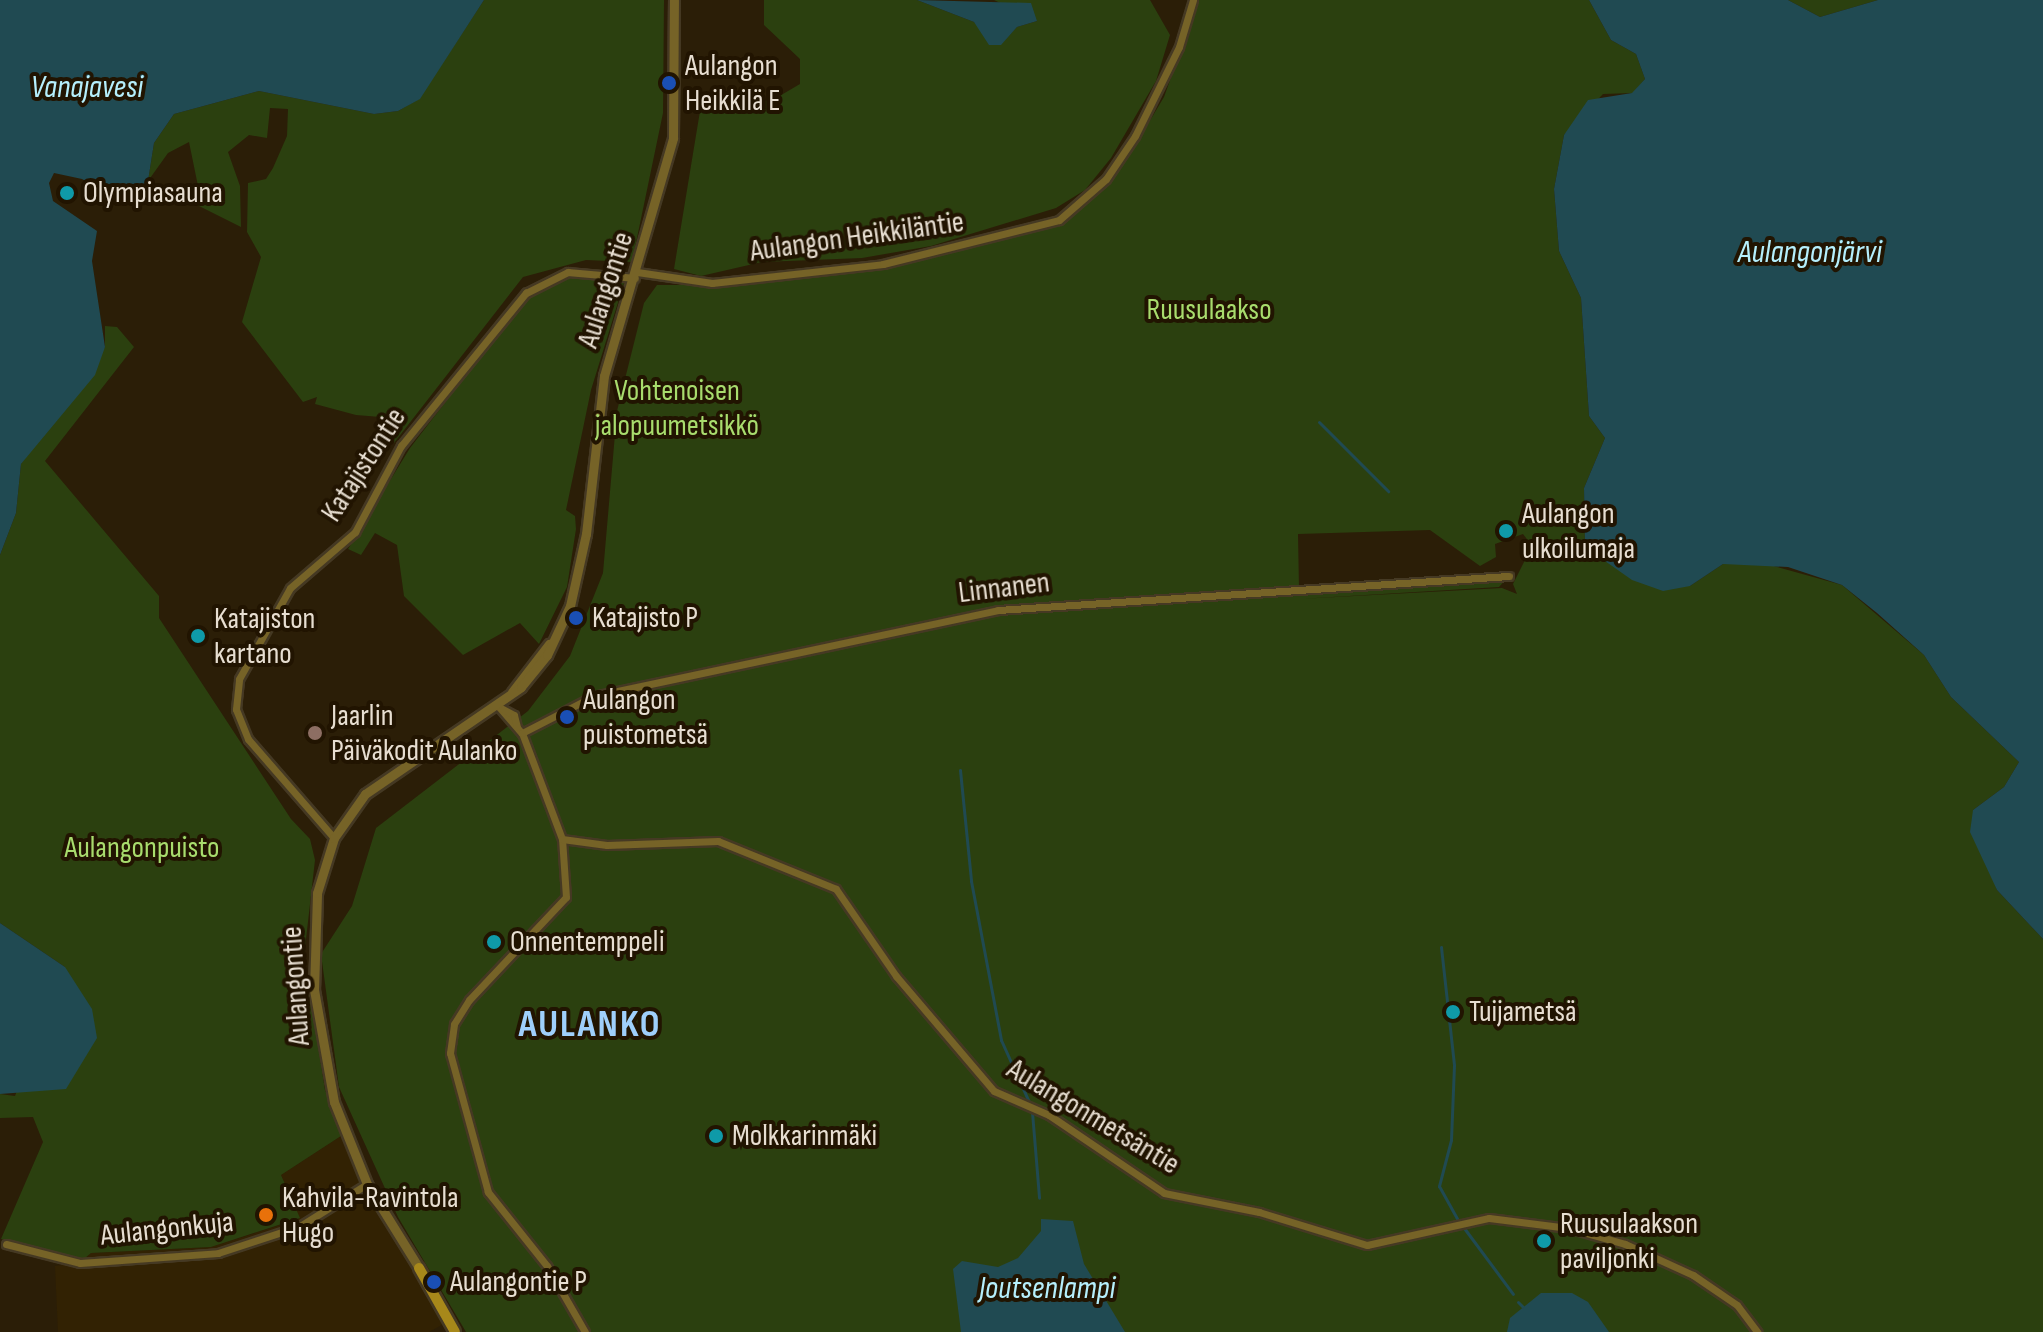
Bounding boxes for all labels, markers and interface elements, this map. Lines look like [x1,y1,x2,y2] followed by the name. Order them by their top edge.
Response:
[685,48,781,118] place label: Aulangon Heikkilä E
[31,69,143,107] water label: Vanajavesi
[660,74,678,92] marker: Aulangon Heikkilä E
[83,175,223,211] place label: Olympiasauna
[58,184,76,202] marker: Olympiasauna
[748,204,966,270] street label: Aulangon Heikkiläntie
[570,228,642,352] street label: Aulangontie
[1738,234,1882,272] water label: Aulangonjärvi
[1146,292,1272,328] park label: Ruusulaakso
[595,373,759,444] park label: Vohtenoisen jalopuumetsikkö
[314,401,414,529] street label: Katajistontie
[1522,496,1635,566] place label: Aulangon ulkoilumaja
[1497,522,1515,540] marker: Aulangon ulkoilumaja
[956,565,1052,611] street label: Linnanen
[592,600,698,636] place label: Katajisto P
[214,601,315,672] place label: Katajiston kartano
[567,609,585,627] marker: Katajisto P
[189,627,207,645] marker: Katajiston kartano
[583,682,708,752] place label: Aulangon puistometsä
[331,698,517,768] place label: Jaarlin Päiväkodit Aulanko
[558,708,576,726] marker: Aulangon puistometsä
[306,724,324,742] marker: Jaarlin Päiväkodit Aulanko
[64,830,220,866] park label: Aulangonpuisto
[510,924,664,960] place label: Onnentemppeli
[274,925,318,1047] street label: Aulangontie
[485,933,503,951] marker: Onnentemppeli
[1469,994,1576,1030] place label: Tuijametsä
[519,1002,661,1048] district label: AULANKO
[1444,1003,1462,1021] marker: Tuijametsä
[1000,1051,1186,1183] street label: Aulangonmetsäntie
[732,1118,877,1154] place label: Molkkarinmäki
[707,1127,725,1145] marker: Molkkarinmäki
[282,1180,459,1250] place label: Kahvila-Ravintola Hugo
[99,1204,235,1254] street label: Aulangonkuja
[257,1206,275,1224] marker: Kahvila-Ravintola Hugo
[1560,1206,1698,1276] place label: Ruusulaakson paviljonki
[1535,1232,1553,1250] marker: Ruusulaakson paviljonki
[450,1264,587,1300] place label: Aulangontie P
[979,1270,1115,1308] water label: Joutsenlampi
[425,1273,443,1291] marker: Aulangontie P

